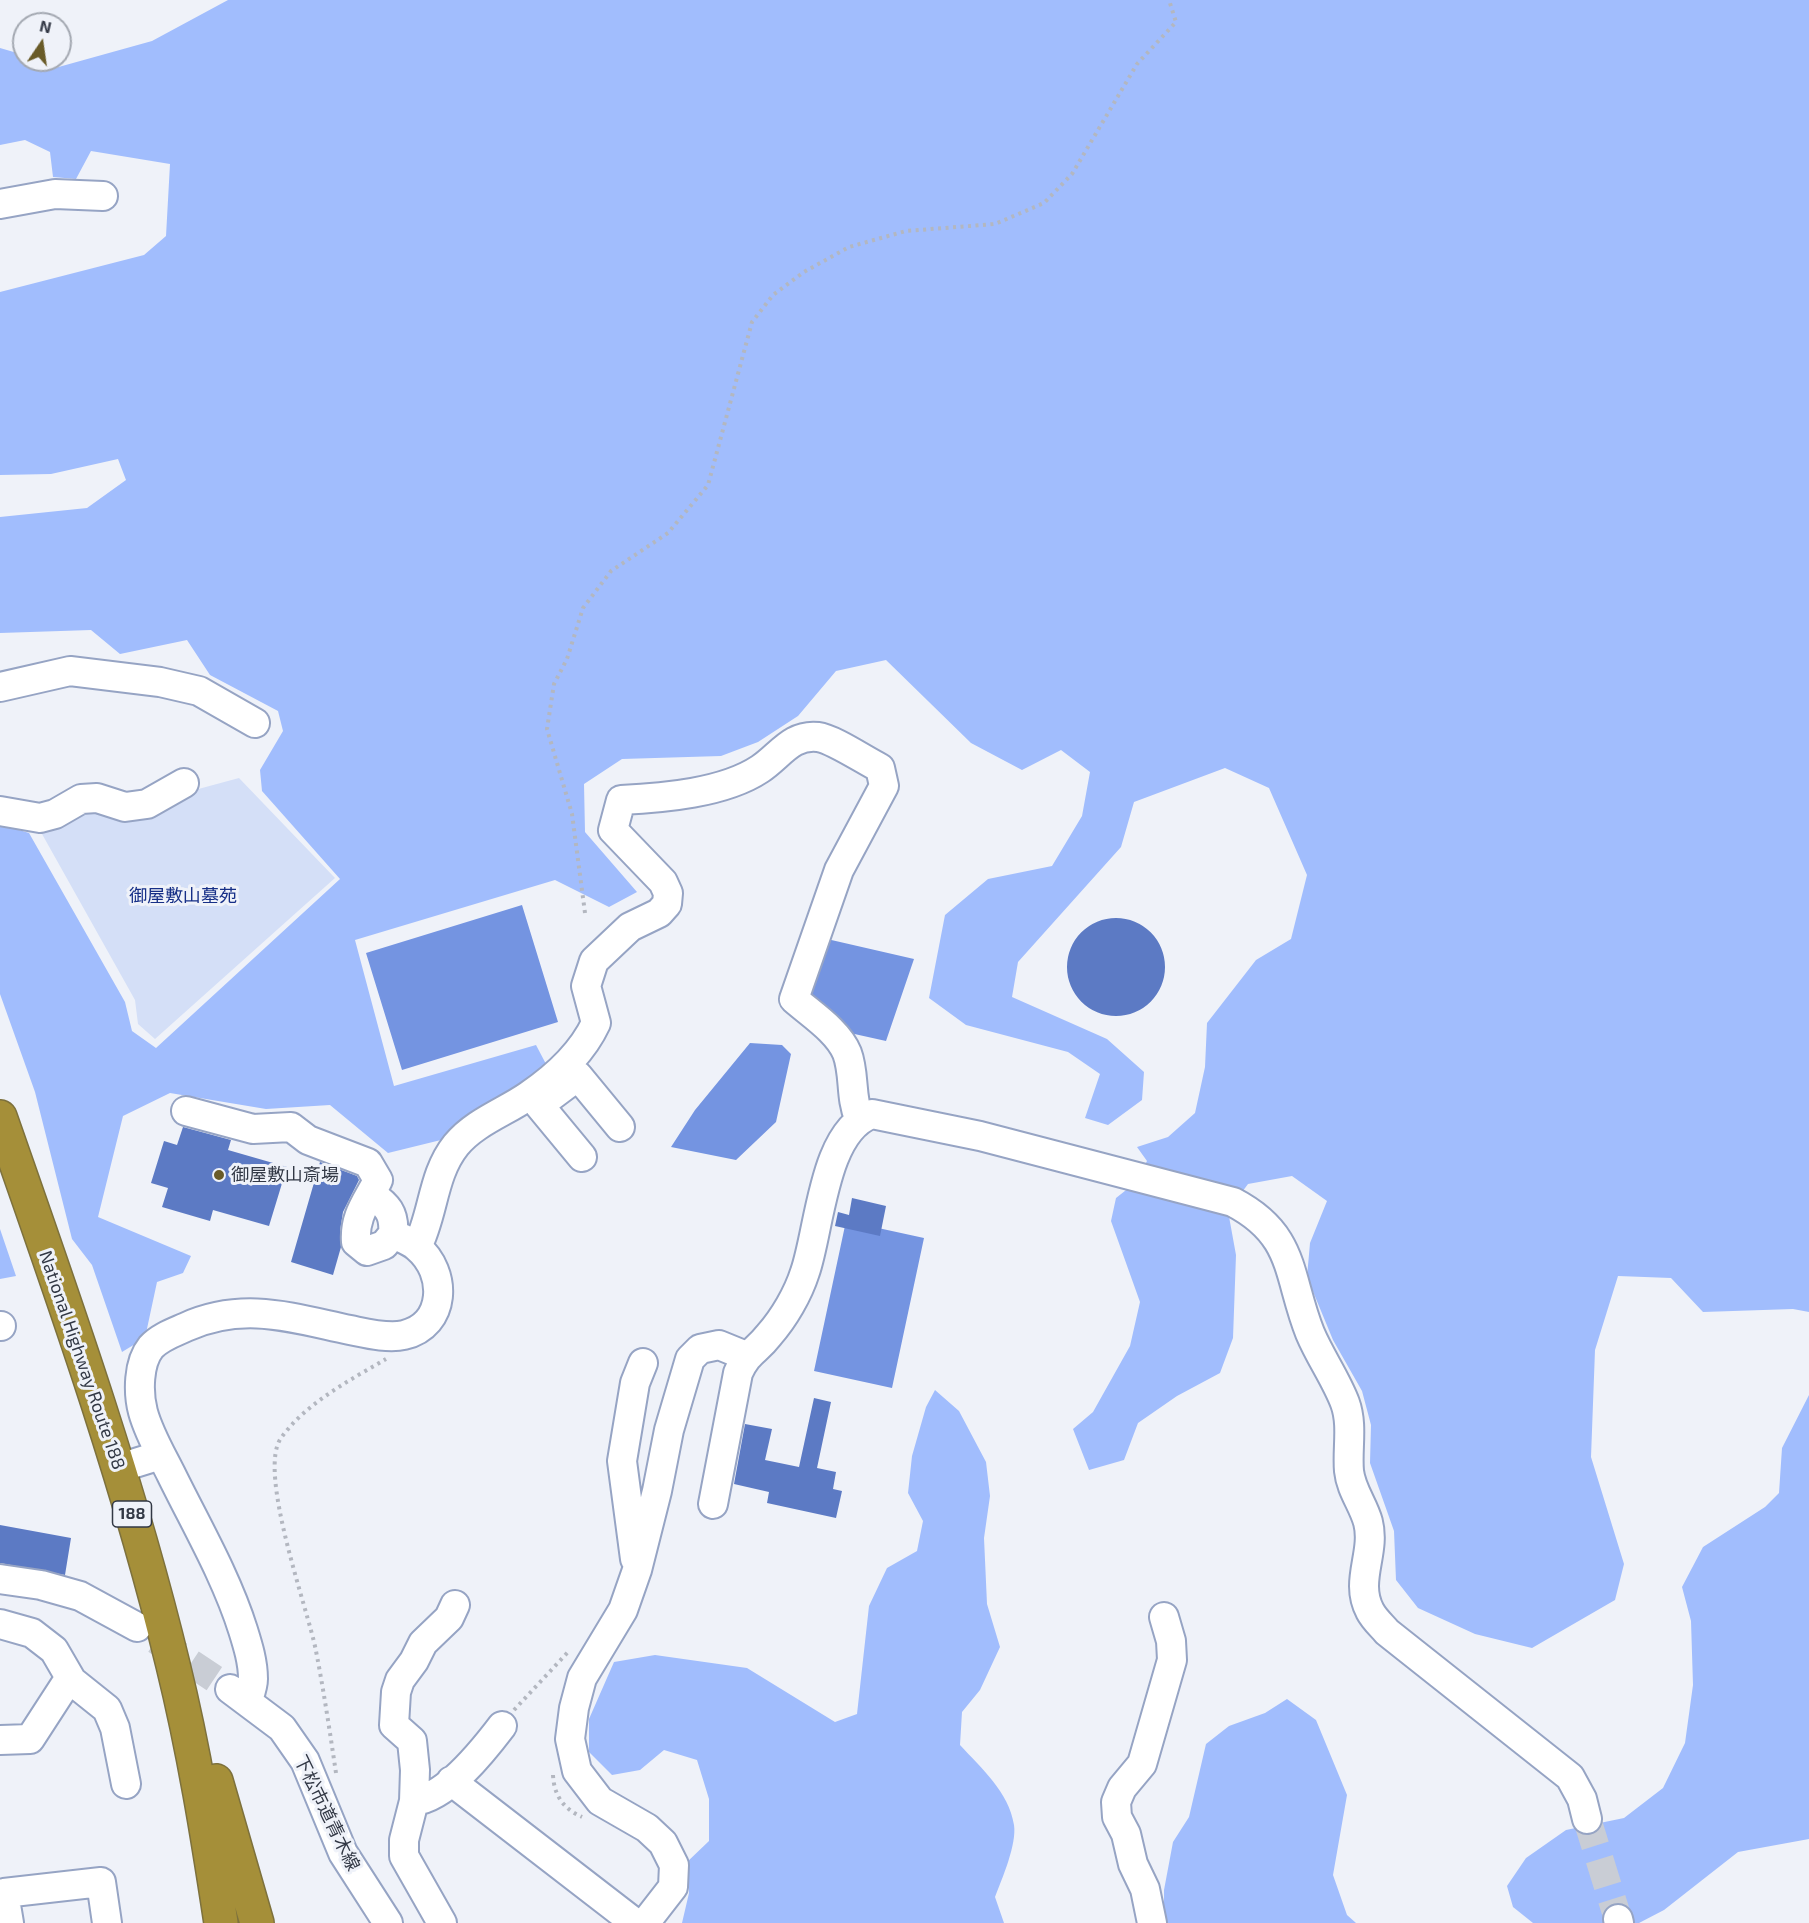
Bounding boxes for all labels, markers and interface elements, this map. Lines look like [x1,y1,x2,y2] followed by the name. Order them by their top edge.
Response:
[12,12,72,72] north arrow
[38,15,53,36] text: N
[129,885,237,907] park label: 御屋敷山墓苑
[231,1164,339,1186] place label: 御屋敷山斎場
[212,1168,226,1182] marker: 御屋敷山斎場
[34,1248,130,1472] street label: National Highway Route 188
[112,1501,152,1527] road number: 188
[290,1752,364,1874] street label: 下松市道青木線

